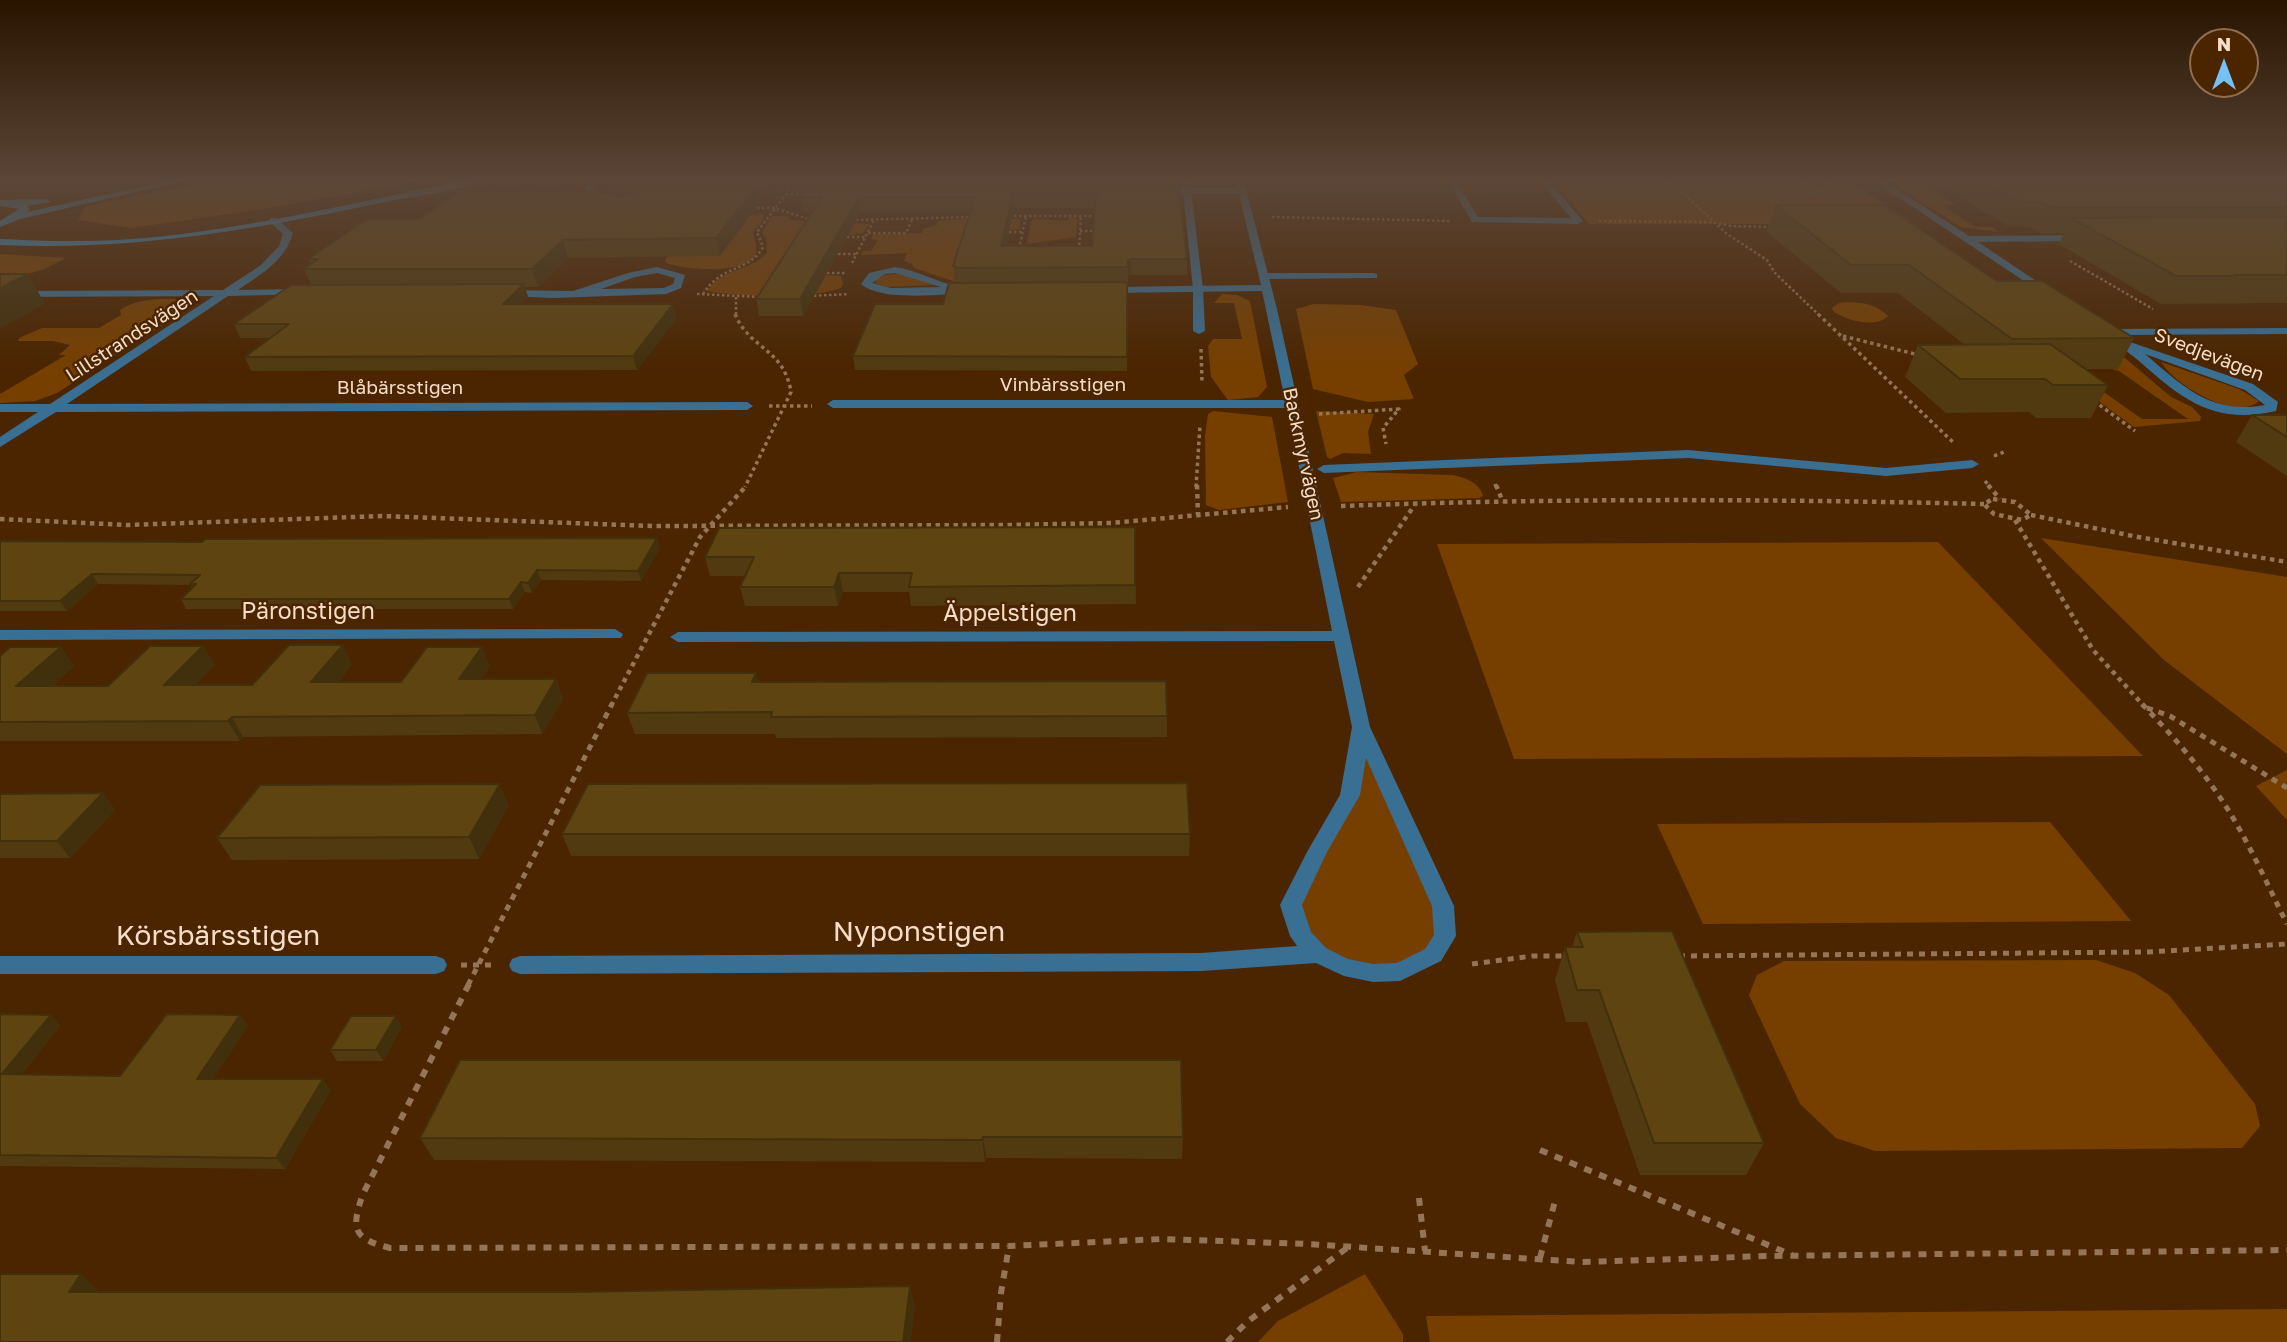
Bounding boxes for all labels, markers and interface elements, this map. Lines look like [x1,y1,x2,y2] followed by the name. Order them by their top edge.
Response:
[2189,28,2259,98] north arrow
[2217,32,2231,55] text: N
[62,285,202,387] street label: Lillstrandsvägen
[2151,324,2267,386] street label: Svedjevägen
[1000,374,1126,396] street label: Vinbärsstigen
[337,377,463,399] street label: Blåbärsstigen
[1278,386,1328,522] street label: Backmyrvägen
[241,598,375,626] street label: Päronstigen
[943,600,1077,628] street label: Äppelstigen
[833,915,1005,949] street label: Nyponstigen
[116,919,320,953] street label: Körsbärsstigen

